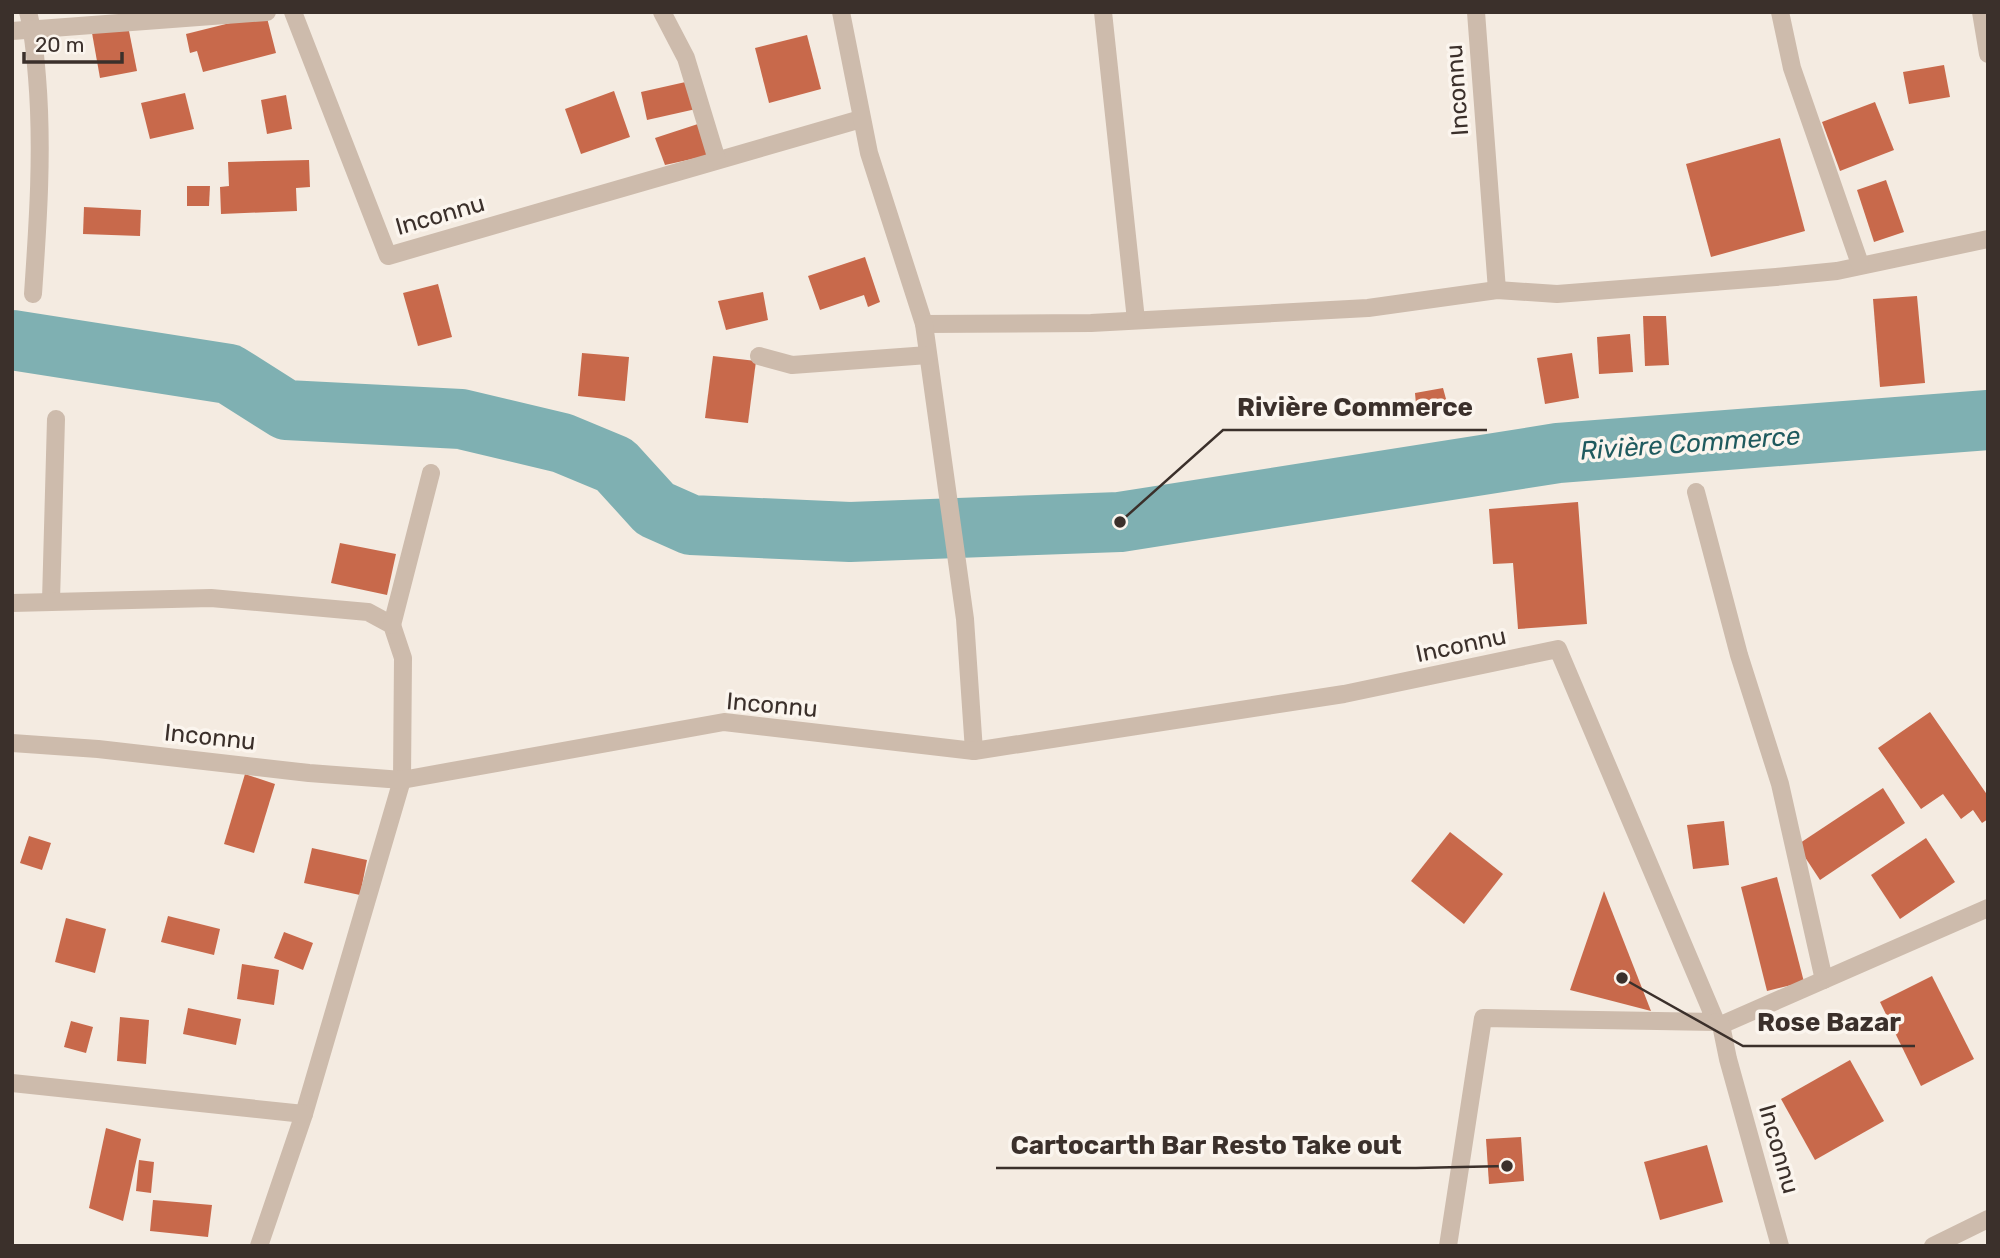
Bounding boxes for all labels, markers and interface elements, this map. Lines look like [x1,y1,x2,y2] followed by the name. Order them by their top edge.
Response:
[24,21,122,65] scale bar
[35,32,84,57] text: 20 m
[1440,43,1474,137] street label: Inconnu
[392,189,488,241] street label: Inconnu
[1223,383,1487,430] callout: Rivière Commerce
[1237,392,1473,423] text: Rivière Commerce
[1579,420,1802,467] water label: Rivière Commerce
[1413,622,1509,668] street label: Inconnu
[725,687,819,723] street label: Inconnu
[163,718,257,756] street label: Inconnu
[1743,999,1915,1046] callout: Rose Bazar
[1757,1007,1901,1038] text: Rose Bazar
[1753,1101,1805,1197] street label: Inconnu
[996,1121,1416,1168] callout: Cartocarth Bar Resto Take out
[1010,1130,1402,1161] text: Cartocarth Bar Resto Take out

